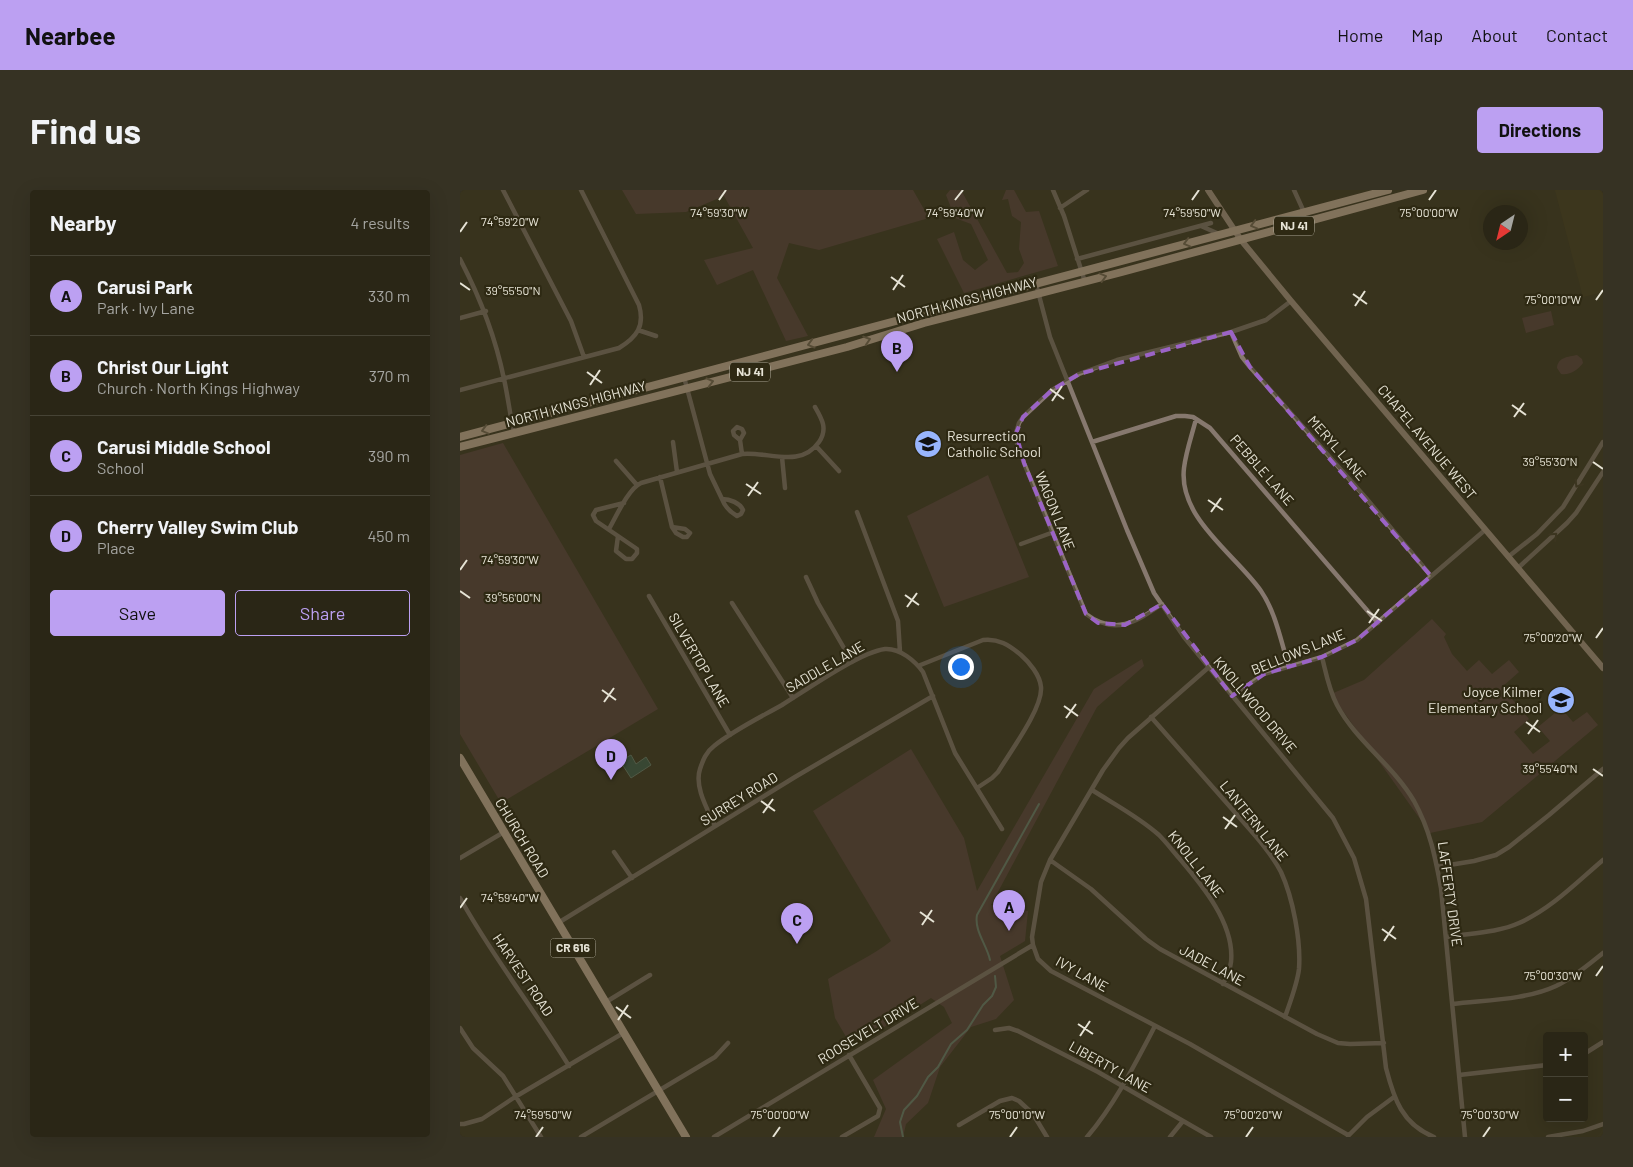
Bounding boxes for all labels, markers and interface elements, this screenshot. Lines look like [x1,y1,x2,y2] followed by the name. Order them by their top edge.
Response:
[25,21,116,50] text: Nearbee
[1337,24,1383,46] text: Home
[1411,24,1443,46] text: Map
[1471,24,1518,46] text: About
[1546,24,1608,46] text: Contact
[1477,107,1603,153] button: Directions
[30,109,141,151] text: Find us
[690,205,748,219] text: 74°59'30"W
[926,205,984,219] text: 74°59'40"W
[1163,205,1221,219] text: 74°59'50"W
[1400,205,1459,219] text: 75°00'00"W
[1483,205,1528,250] north arrow
[50,210,116,235] text: Nearby
[350,213,410,232] text: 4 results
[481,214,539,228] text: 74°59'20"W
[1274,217,1314,236] road number: NJ 41
[1250,219,1259,230] one-way arrow
[1183,237,1192,248] one-way arrow
[1098,272,1107,283] one-way arrow
[895,273,1039,326] street label: NORTH KINGS HIGHWAY
[97,275,193,298] text: Carusi Park
[485,283,541,297] text: 39°55'50"N
[61,286,71,305] text: A
[368,286,410,305] text: 330 m
[1525,292,1582,306] text: 75°00'10"W
[97,298,195,317] text: Park · Ivy Lane
[881,331,913,372] pin: B
[863,336,871,346] one-way arrow
[806,338,815,349] one-way arrow
[97,355,229,378] text: Christ Our Light
[730,362,770,382] road number: NJ 41
[61,366,71,385] text: B
[369,366,410,385] text: 370 m
[504,377,648,430] street label: NORTH KINGS HIGHWAY
[706,377,715,388] one-way arrow
[97,378,300,397] text: Church · North Kings Highway
[1374,381,1480,502] street label: CHAPEL AVENUE WEST
[1305,412,1370,484] street label: MERYL LANE
[481,425,489,435] one-way arrow
[947,427,1041,460] place label: Resurrection Catholic School
[913,429,943,459] school or university icon: Resurrection Catholic School
[1227,431,1298,509] street label: PEBBLE LANE
[97,435,271,458] text: Carusi Middle School
[61,446,71,465] text: C
[368,446,410,465] text: 390 m
[1522,454,1578,468] text: 39°55'30"N
[97,458,144,477] text: School
[1032,469,1079,553] street label: WAGON LANE
[1575,478,1584,488] one-way arrow
[97,515,299,538] text: Cherry Valley Swim Club
[61,526,71,545] text: D
[367,526,410,545] text: 450 m
[1549,533,1558,542] one-way arrow
[97,538,135,557] text: Place
[481,552,539,566] text: 74°59'30"W
[50,590,225,636] button: Save
[235,590,410,636] button: Share
[485,590,541,604] text: 39°56'00"N
[666,609,733,710] street label: SILVERTOP LANE
[1248,625,1347,678] street label: BELLOWS LANE
[1524,630,1583,644] text: 75°00'20"W
[782,637,867,696] street label: SADDLE LANE
[1210,653,1301,756] street label: KNOLLWOOD DRIVE
[948,654,974,680] your location
[1428,683,1542,716] place label: Joyce Kilmer Elementary School
[1546,685,1576,715] school or university icon: Joyce Kilmer Elementary School
[595,739,627,780] pin: D
[1522,761,1578,775] text: 39°55'40"N
[697,768,781,829] street label: SURREY ROAD
[1217,777,1292,864] street label: LANTERN LANE
[492,795,553,881] street label: CHURCH ROAD
[1165,827,1228,901] street label: KNOLL LANE
[1435,840,1466,948] street label: LAFFERTY DRIVE
[481,890,539,904] text: 74°59'40"W
[993,890,1025,931] pin: A
[781,903,813,944] pin: C
[490,930,557,1019] street label: HARVEST ROAD
[550,938,596,958] road number: CR 616
[1177,940,1248,989] street label: JADE LANE
[1053,952,1111,995] street label: IVY LANE
[1524,968,1583,982] text: 75°00'30"W
[814,994,921,1067] street label: ROOSEVELT DRIVE
[1543,1032,1588,1122] map controls
[1543,1032,1588,1077] button: +
[1066,1037,1154,1096] street label: LIBERTY LANE
[1543,1077,1588,1122] button: −
[514,1107,572,1121] text: 74°59'50"W
[751,1107,810,1121] text: 75°00'00"W
[989,1107,1046,1121] text: 75°00'10"W
[1224,1107,1283,1121] text: 75°00'20"W
[1461,1107,1520,1121] text: 75°00'30"W

